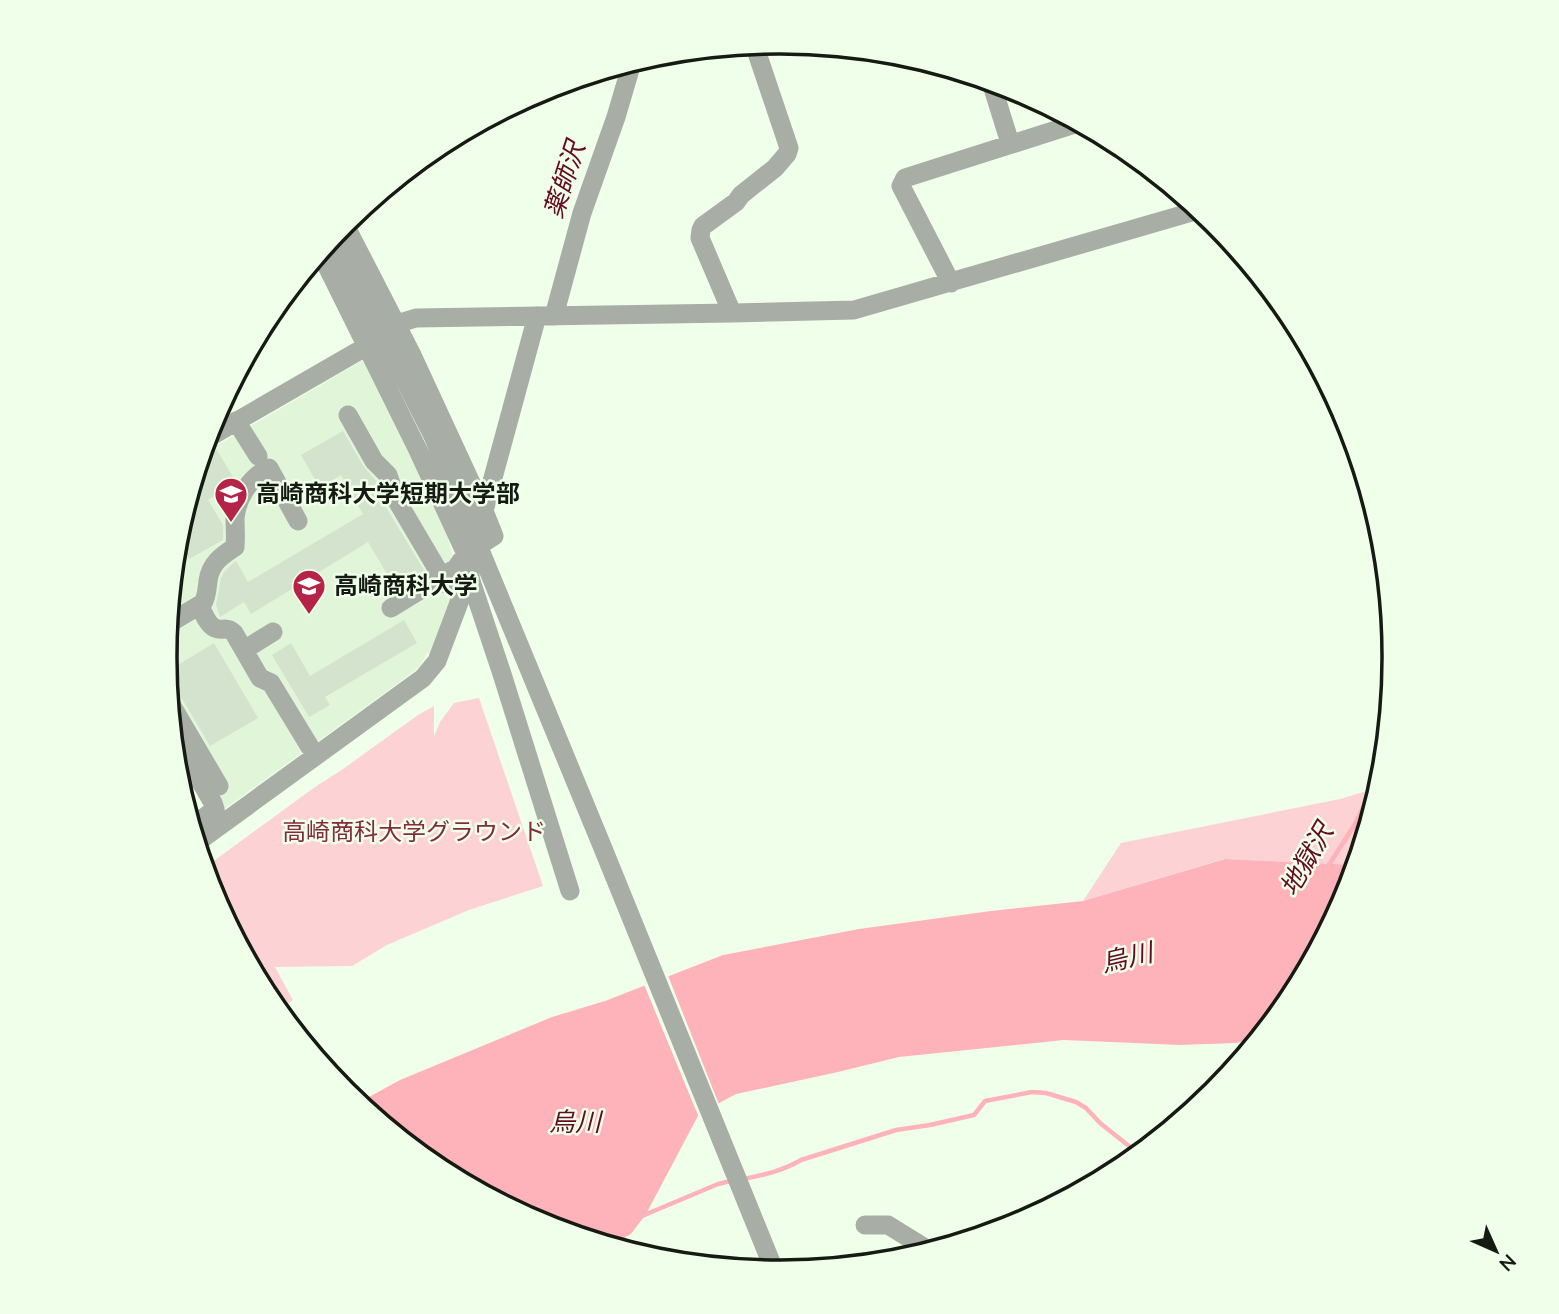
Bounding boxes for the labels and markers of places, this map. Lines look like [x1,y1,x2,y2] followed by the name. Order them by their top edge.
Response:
[212,475,250,524] school or university icon: 高崎商科大学短期大学部
[256,478,520,510] place label: 高崎商科大学短期大学部
[290,567,328,616] school or university icon: 高崎商科大学
[334,570,478,602] place label: 高崎商科大学

